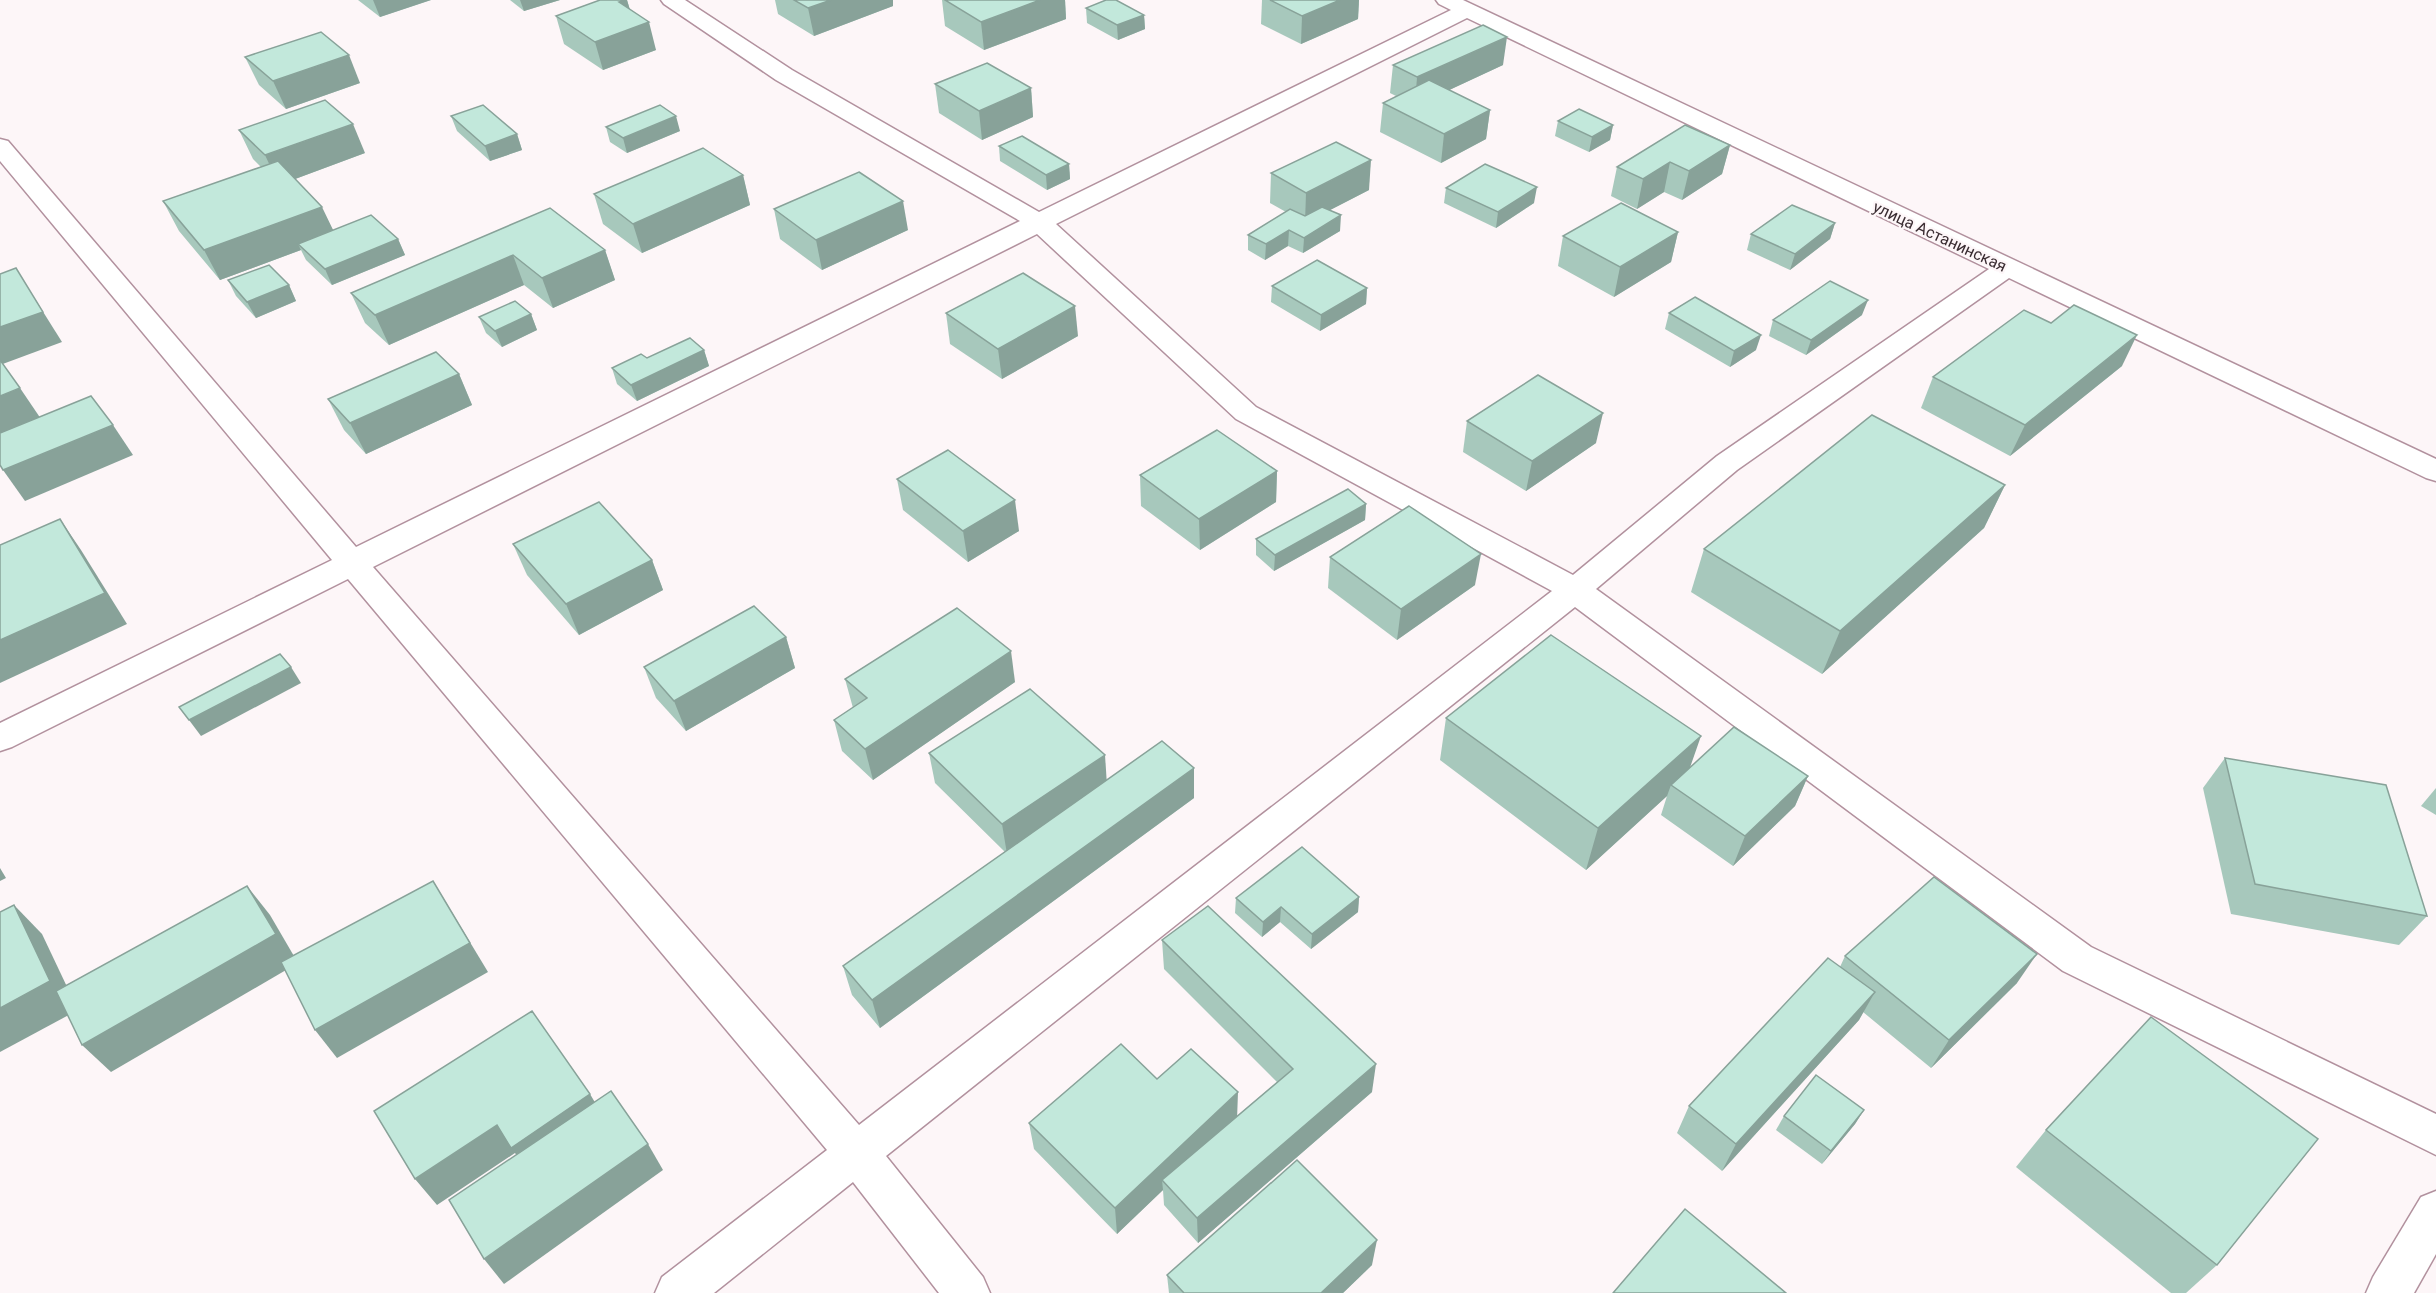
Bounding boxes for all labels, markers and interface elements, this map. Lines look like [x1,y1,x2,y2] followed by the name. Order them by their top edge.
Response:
[1870,197,2010,276] street label: улица Астанинская

